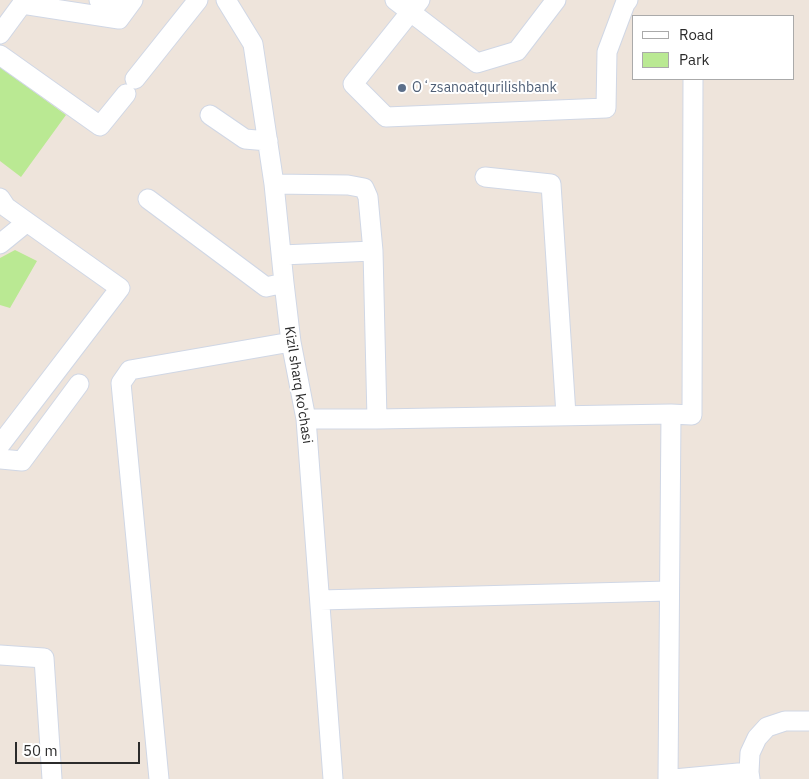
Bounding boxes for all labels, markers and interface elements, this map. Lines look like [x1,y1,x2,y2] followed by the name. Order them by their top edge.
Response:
[632,15,794,80] legend
[679,25,714,44] text: Road
[679,50,709,69] text: Park
[412,80,557,96] place label: Oʻzsanoatqurilishbank
[396,82,408,94] marker: Oʻzsanoatqurilishbank
[280,325,316,445] street label: Kizil sharq ko'chasi
[18,732,142,764] scale bar
[23,741,58,760] text: 50 m

